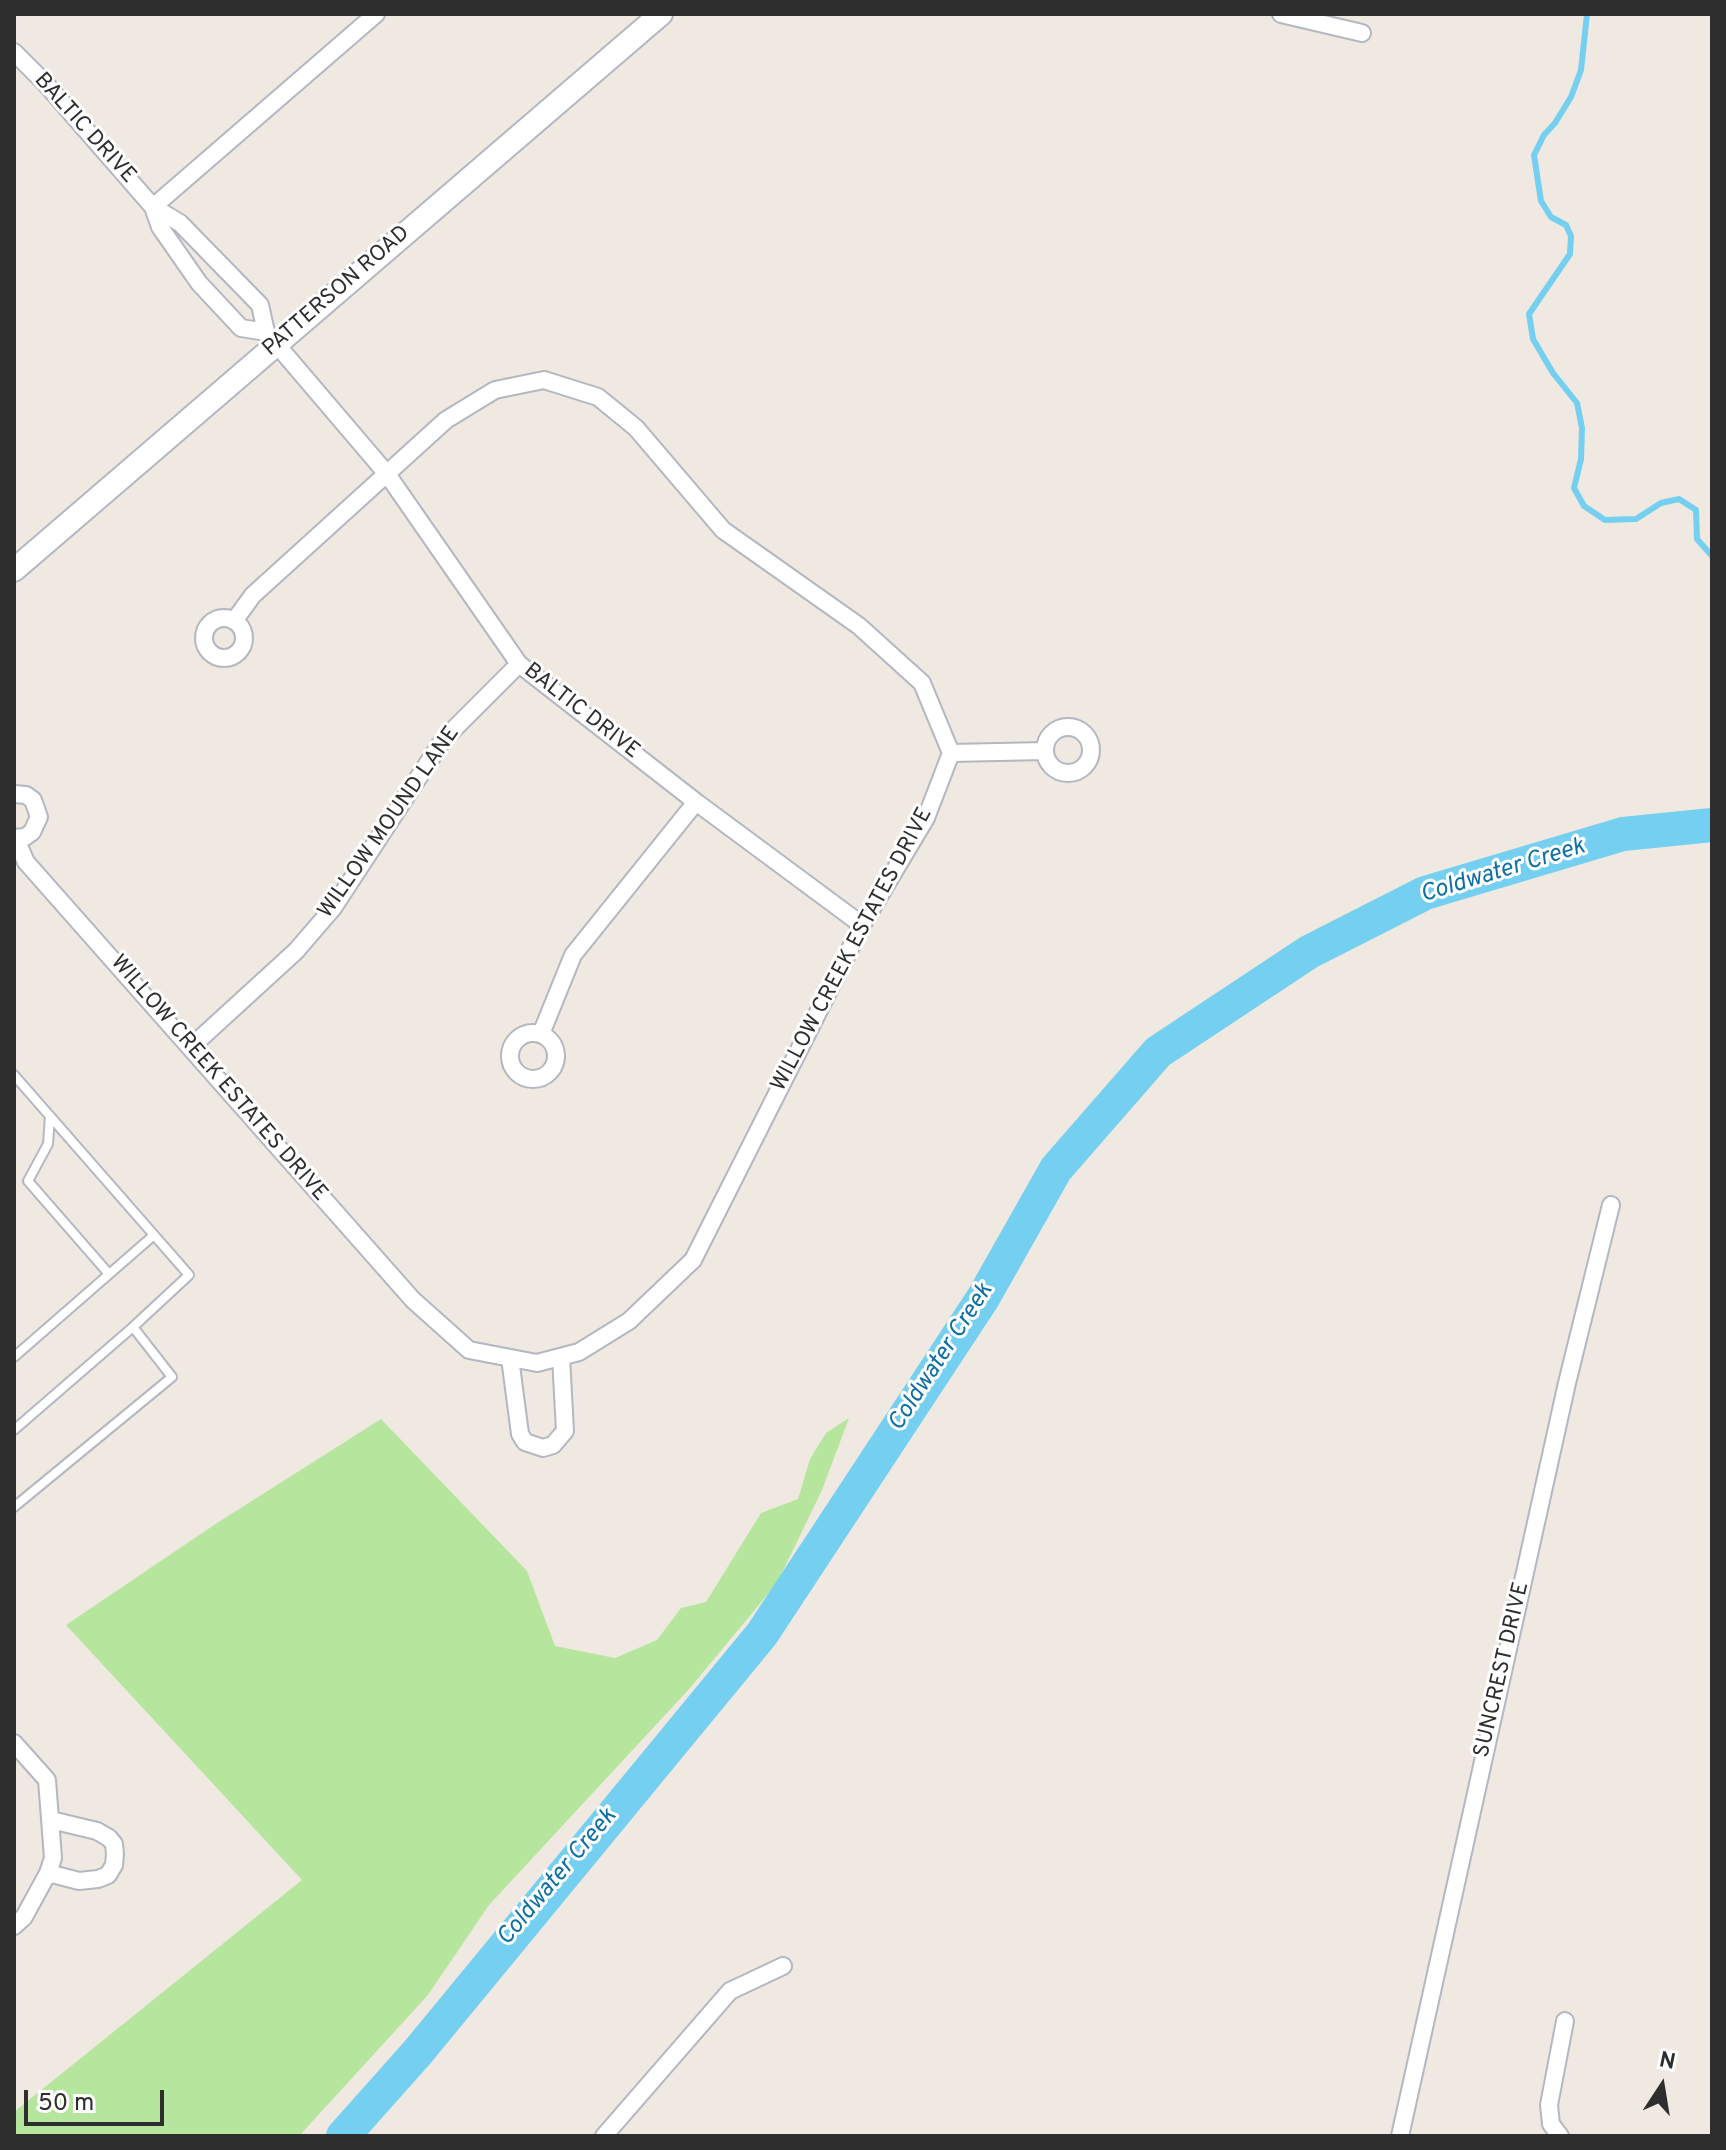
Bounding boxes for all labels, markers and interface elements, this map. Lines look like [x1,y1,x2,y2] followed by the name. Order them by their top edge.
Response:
[27,68,141,190] street label: BALTIC DRIVE
[258,221,416,363] street label: PATTERSON ROAD
[518,659,644,765] street label: BALTIC DRIVE
[314,722,466,924] street label: WILLOW MOUND LANE
[767,804,939,1096] street label: WILLOW CREEK ESTATES DRIVE
[1417,833,1589,911] water label: Coldwater Creek
[104,950,332,1208] street label: WILLOW CREEK ESTATES DRIVE
[884,1279,1000,1437] water label: Coldwater Creek
[1470,1580,1536,1760] street label: SUNCREST DRIVE
[492,1803,624,1953] water label: Coldwater Creek
[1622,2046,1702,2126] north arrow
[1657,2047,1678,2077] text: N
[28,2074,168,2124] scale bar
[38,2089,94,2119] text: 50 m

